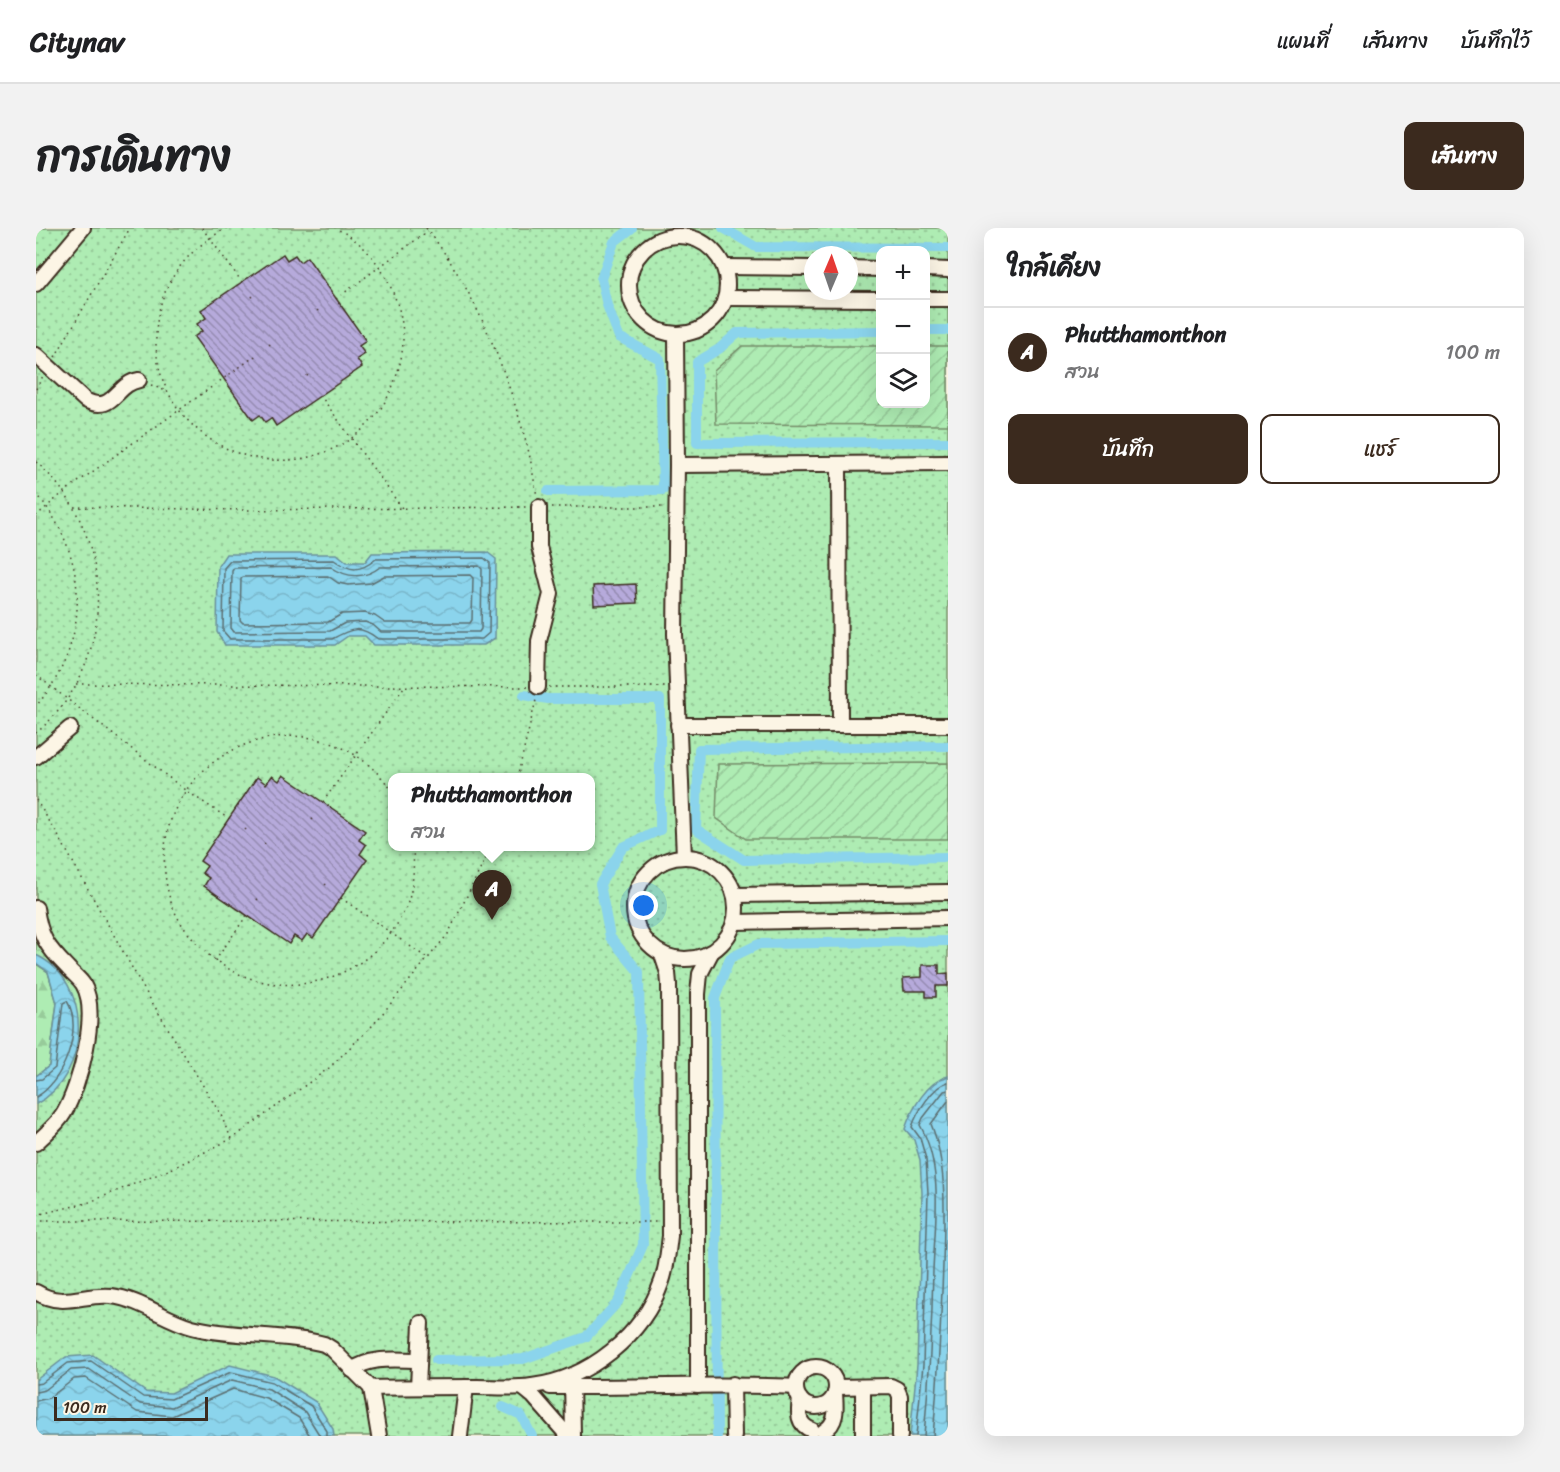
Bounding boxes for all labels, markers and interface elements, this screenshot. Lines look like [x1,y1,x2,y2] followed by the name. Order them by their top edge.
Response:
[30,17,124,66] text: Citynav
[1277,22,1329,60] text: แผนที่
[1362,22,1428,60] text: เส้นทาง
[1461,22,1530,60] text: บันทึกไว้
[36,119,231,193] text: การเดินทาง
[1404,122,1524,190] button: เส้นทาง
[1008,244,1100,290] text: ใกล้เคียง
[804,246,858,300] north arrow
[876,246,930,408] map controls
[876,246,930,300] button: +
[876,300,930,354] button: −
[1065,315,1226,354] text: Phutthamonthon
[1021,335,1034,370] text: A
[1446,335,1500,370] text: 100 m
[876,354,930,408] button: layers
[1065,354,1100,389] text: สวน
[1008,414,1248,484] button: บันทึก
[1260,414,1500,484] button: แชร์
[388,773,595,851] popup
[411,775,572,814] text: Phutthamonthon
[411,814,446,849] text: สวน
[472,870,512,920] pin: A
[629,891,658,920] your location
[63,1393,107,1422] text: 100 m
[54,1394,208,1422] scale bar

